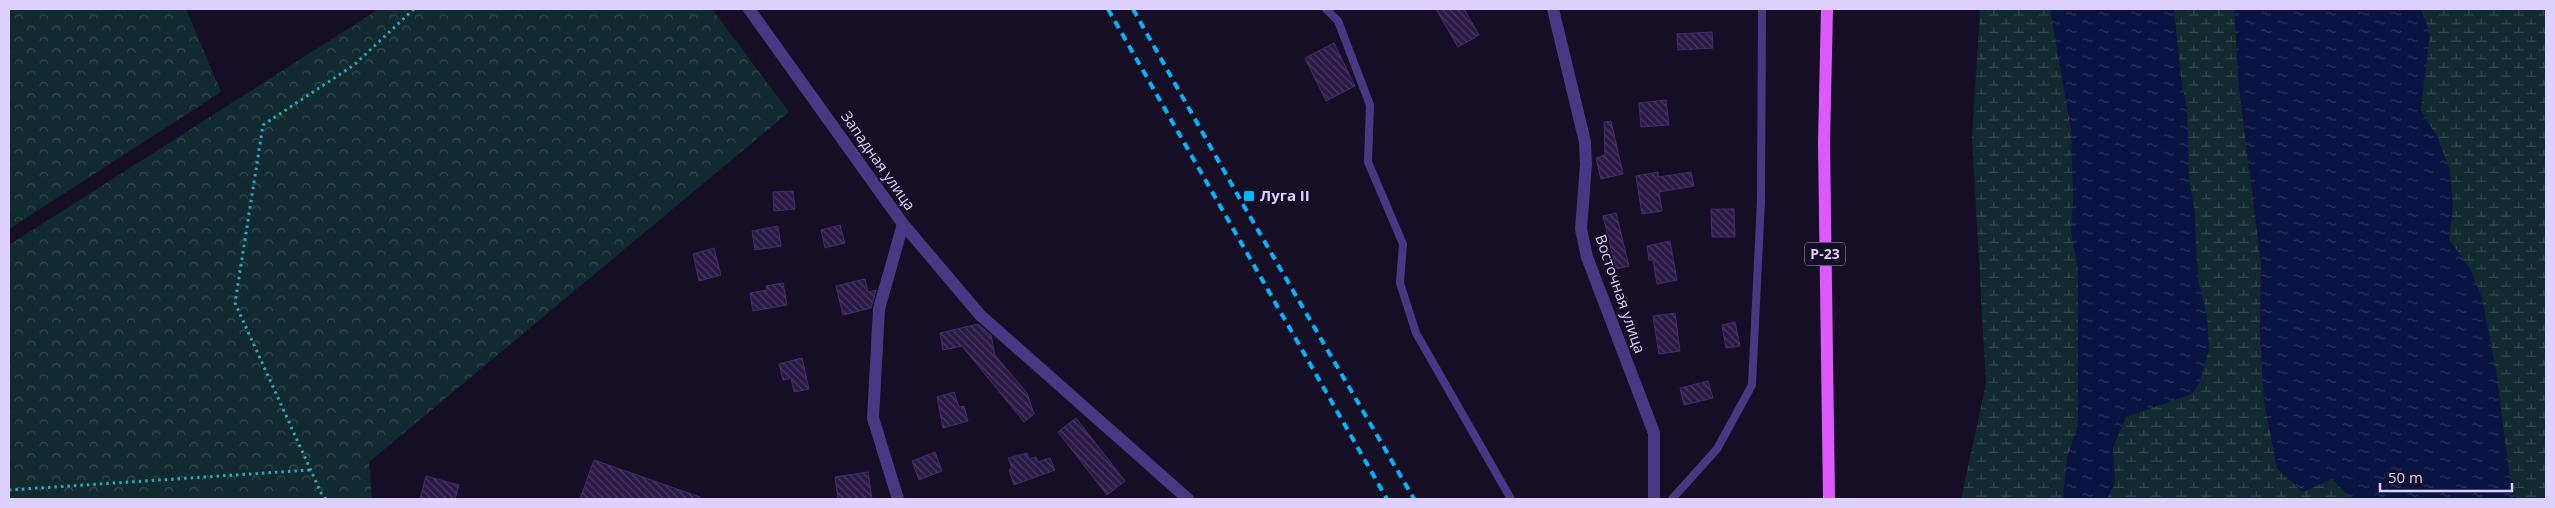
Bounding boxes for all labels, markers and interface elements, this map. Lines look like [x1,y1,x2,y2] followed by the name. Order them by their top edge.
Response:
[837,107,920,214] street label: Западная улица
[1260,185,1310,205] place label: Луга II
[1242,189,1256,203] marker: Луга II
[1591,232,1651,356] street label: Восточная улица
[1805,242,1845,266] road number: Р-23
[2380,460,2512,492] scale bar
[2388,467,2423,487] text: 50 m

